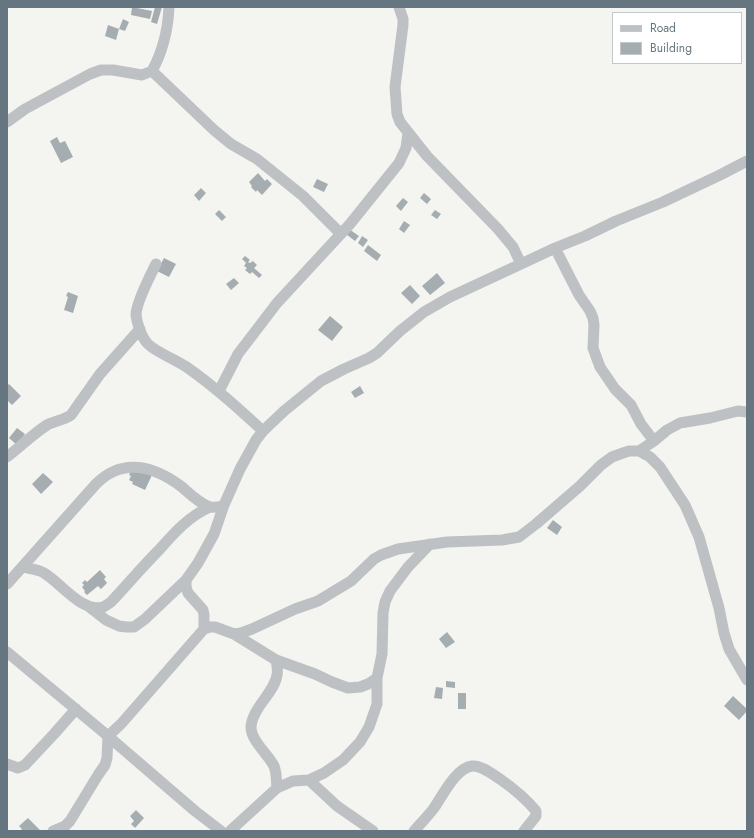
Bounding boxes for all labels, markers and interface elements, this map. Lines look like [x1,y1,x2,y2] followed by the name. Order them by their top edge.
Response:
[612,12,742,64] legend
[650,19,676,37] text: Road
[650,39,692,57] text: Building

